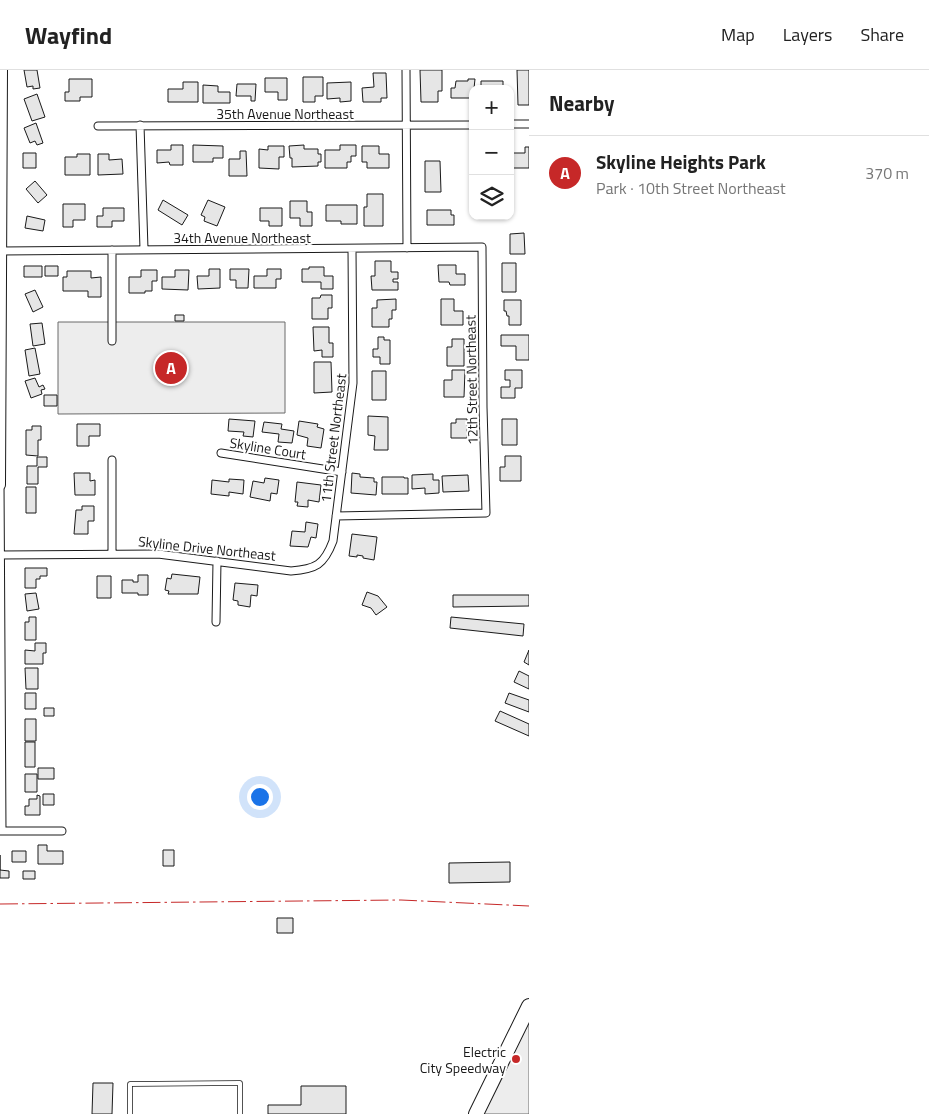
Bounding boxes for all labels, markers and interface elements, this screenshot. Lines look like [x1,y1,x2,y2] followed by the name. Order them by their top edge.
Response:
[25,17,112,53] text: Wayfind
[721,21,755,48] text: Map
[783,21,832,48] text: Layers
[860,21,904,48] text: Share
[469,85,514,220] map controls
[469,85,514,130] button: +
[549,87,614,119] text: Nearby
[216,103,354,124] street label: 35th Avenue Northeast
[469,130,514,175] button: −
[596,147,766,176] text: Skyline Heights Park
[560,161,570,185] text: A
[865,161,909,185] text: 370 m
[469,175,514,220] button: layers
[596,176,786,200] text: Park · 10th Street Northeast
[173,227,311,248] street label: 34th Avenue Northeast
[459,315,483,445] street label: 12th Street Northeast
[155,349,187,387] pin: A
[315,372,351,504] street label: 11th Street Northeast
[228,432,308,464] street label: Skyline Court
[137,530,277,566] street label: Skyline Drive Northeast
[247,784,273,810] your location
[420,1041,506,1078] place label: Electric City Speedway
[510,1053,522,1065] marker: Electric City Speedway

